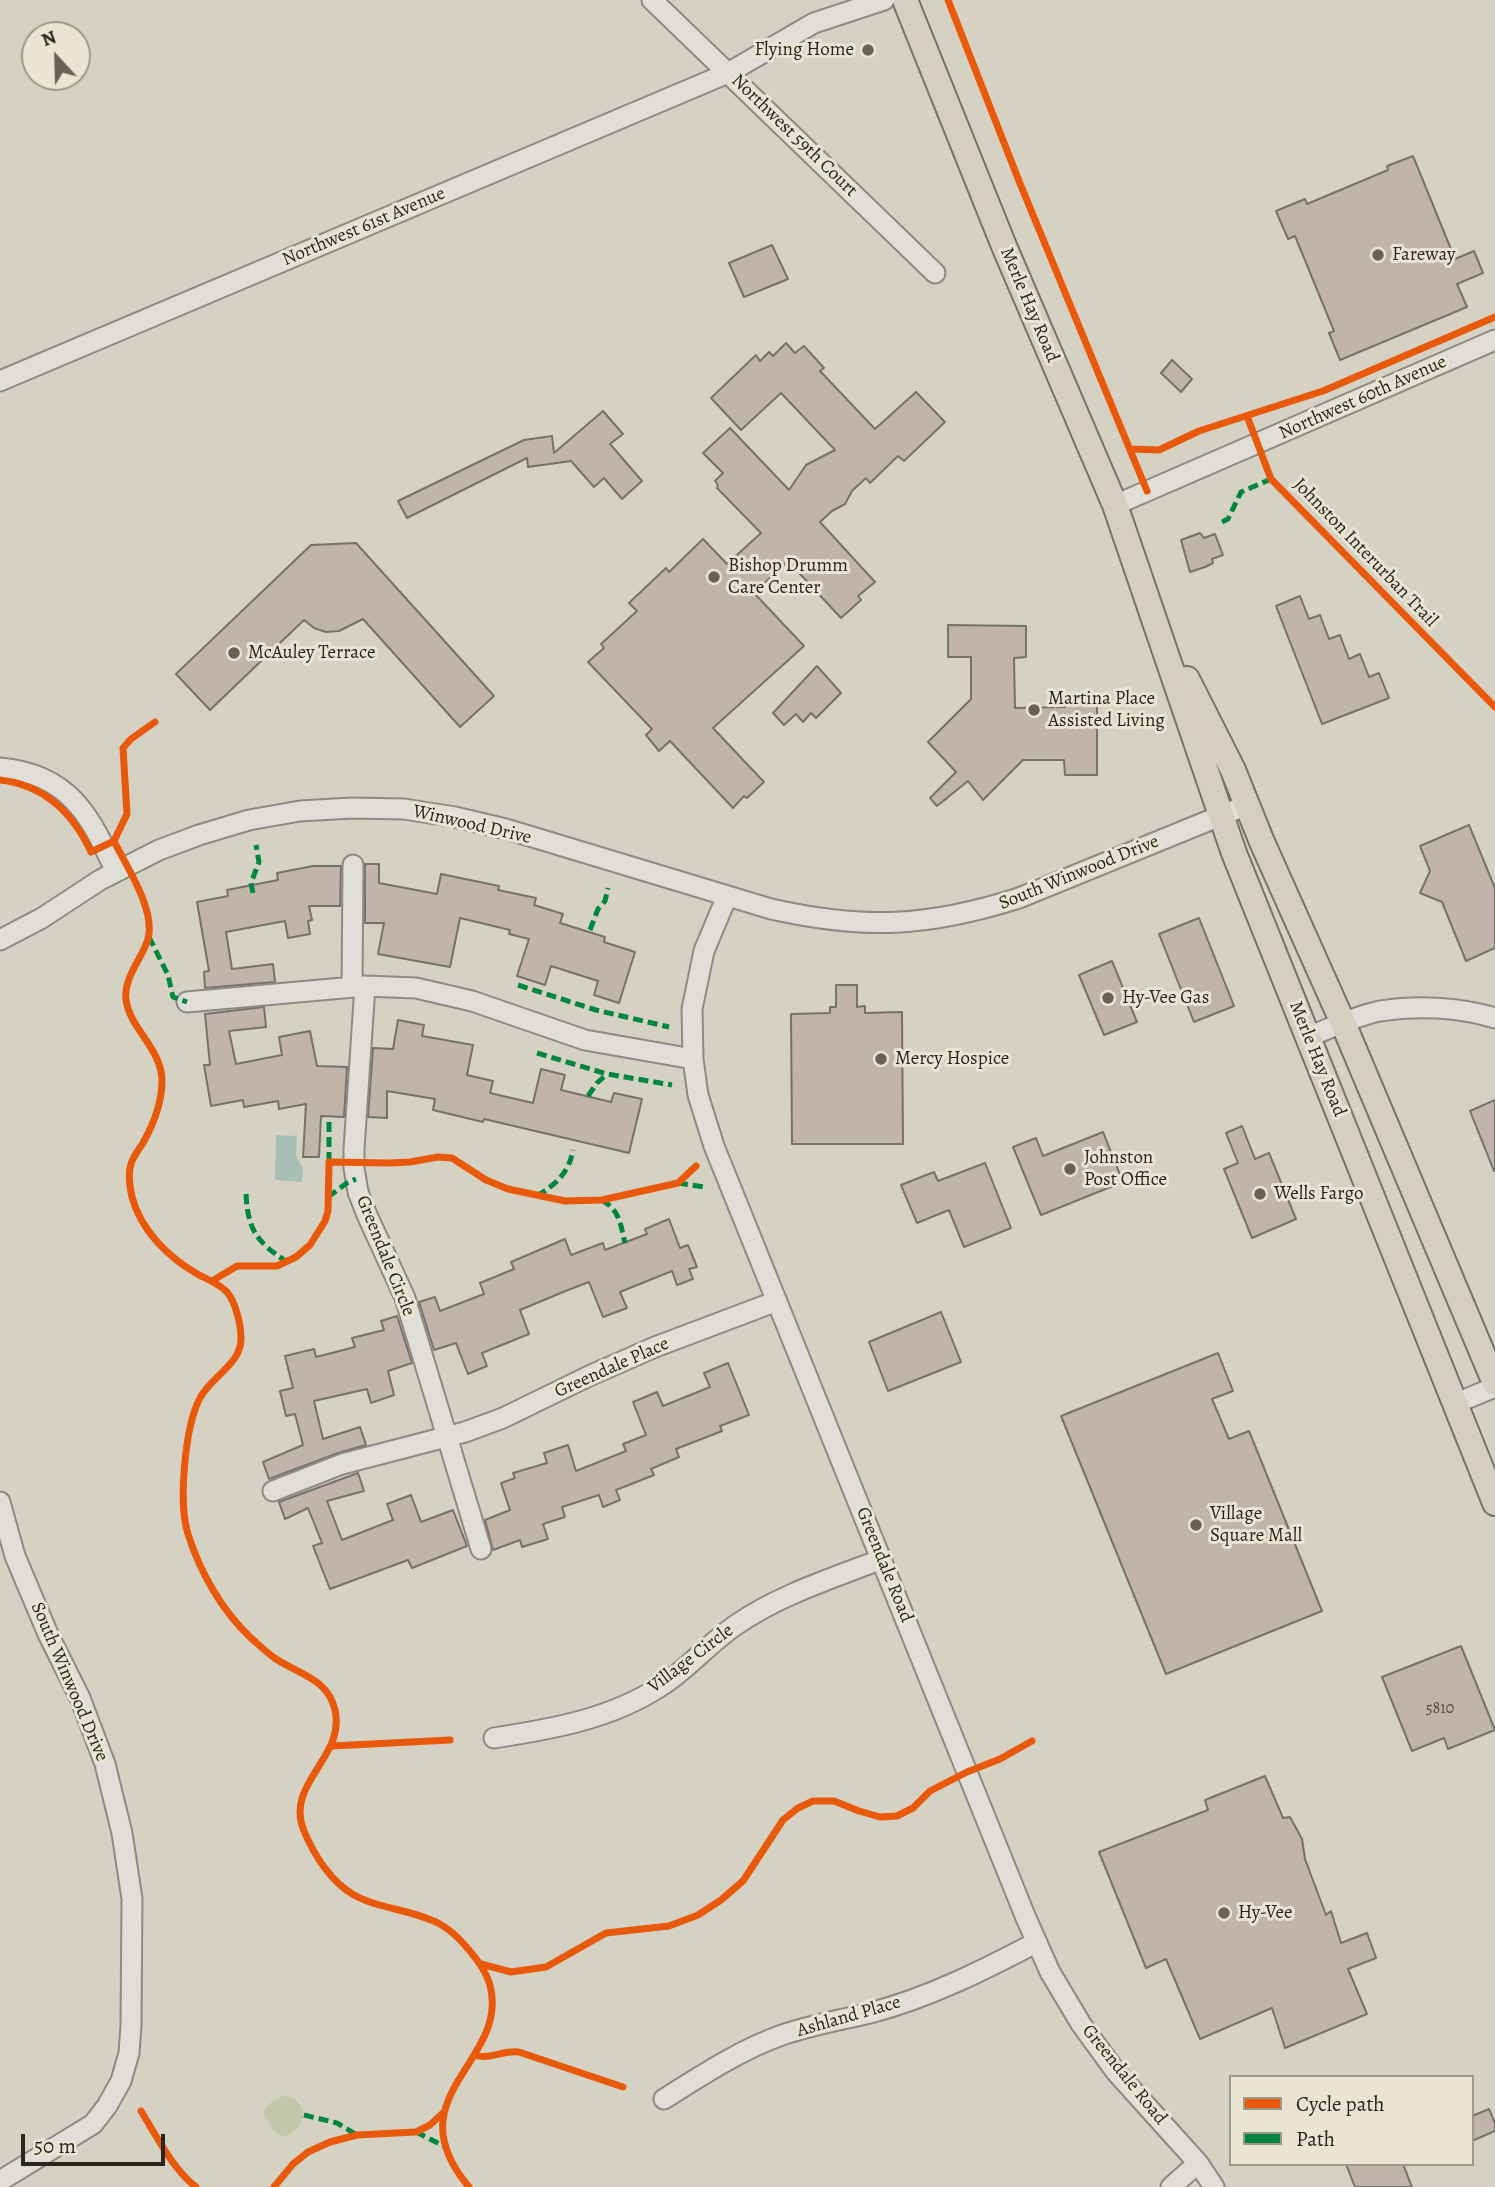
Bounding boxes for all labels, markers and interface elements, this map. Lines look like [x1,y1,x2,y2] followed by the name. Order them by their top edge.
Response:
[21,21,91,91] north arrow
[38,24,60,53] text: N
[754,39,854,61] place label: Flying Home
[860,42,876,58] marker: Flying Home
[726,70,862,202] street label: Northwest 59th Court
[279,182,449,272] street label: Northwest 61st Avenue
[995,244,1063,366] street label: Merle Hay Road
[1392,244,1455,266] place label: Fareway
[1370,247,1386,263] marker: Fareway
[1276,351,1450,445] street label: Northwest 60th Avenue
[1288,474,1442,632] street label: Johnston Interurban Trail
[728,555,848,599] place label: Bishop Drumm Care Center
[706,569,722,585] marker: Bishop Drumm Care Center
[248,642,375,664] place label: McAuley Terrace
[226,645,242,661] marker: McAuley Terrace
[1048,688,1165,732] place label: Martina Place Assisted Living
[1026,702,1042,718] marker: Martina Place Assisted Living
[410,800,534,850] street label: Winwood Drive
[996,830,1162,916] street label: South Winwood Drive
[1122,987,1209,1009] place label: Hy-Vee Gas
[1100,990,1116,1006] marker: Hy-Vee Gas
[1283,998,1351,1120] street label: Merle Hay Road
[895,1048,1009,1070] place label: Mercy Hospice
[873,1051,889,1067] marker: Mercy Hospice
[1084,1147,1167,1191] place label: Johnston Post Office
[1062,1161,1078,1177] marker: Johnston Post Office
[1274,1183,1363,1205] place label: Wells Fargo
[1252,1186,1268,1202] marker: Wells Fargo
[350,1192,420,1320] street label: Greendale Circle
[551,1333,673,1403] street label: Greendale Place
[1210,1503,1302,1547] place label: Village Square Mall
[851,1504,917,1626] street label: Greendale Road
[1188,1517,1204,1533] marker: Village Square Mall
[25,1599,113,1765] street label: South Winwood Drive
[644,1619,738,1699] street label: Village Circle
[1426,1699,1454,1719] house number: 5810
[1238,1902,1293,1924] place label: Hy-Vee
[1216,1905,1232,1921] marker: Hy-Vee
[794,1991,904,2043] street label: Ashland Place
[1077,2020,1171,2130] street label: Greendale Road
[1229,2075,1474,2166] legend
[1296,2090,1385,2118] text: Cycle path
[24,2120,168,2164] scale bar
[1296,2125,1335,2153] text: Path
[34,2132,76,2160] text: 50 m

